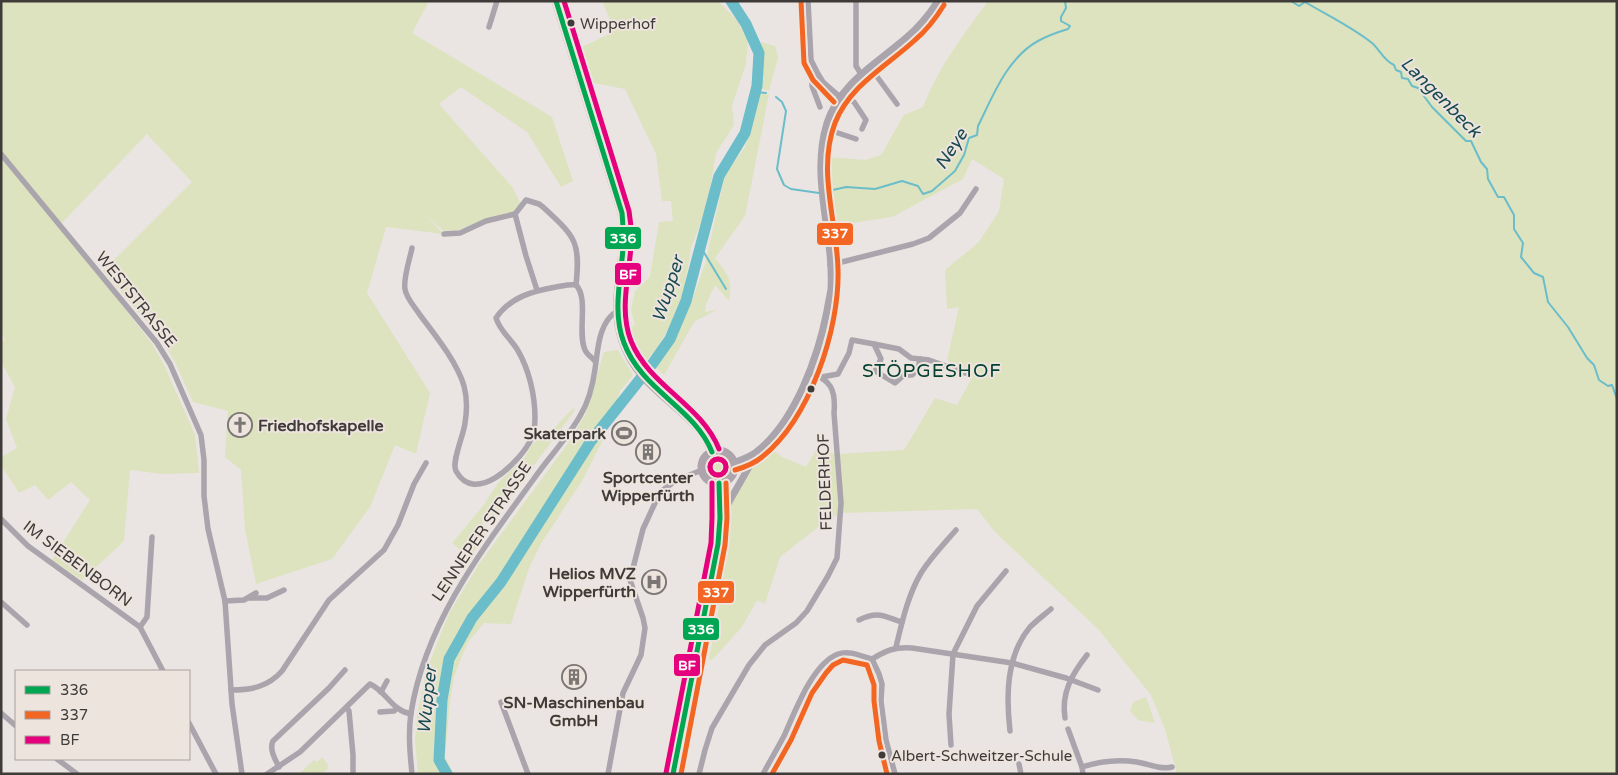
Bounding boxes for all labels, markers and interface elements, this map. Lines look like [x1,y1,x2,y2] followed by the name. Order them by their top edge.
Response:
[580,15,656,33] place label: Wipperhof
[566,18,576,28] marker: Wipperhof
[1396,52,1487,143] water label: Langenbeck
[930,124,973,173] water label: Neye
[816,222,854,246] line badge: 337
[822,225,848,242] text: 337
[604,226,642,250] line badge: 336
[610,230,636,247] text: 336
[91,248,181,352] street label: WESTSTRASSE
[647,251,690,325] water label: Wupper
[614,262,642,286] line badge: BF
[619,266,638,283] text: BF
[862,360,1002,382] district label: STÖPGESHOF
[806,384,816,394] unlabelled marker
[227,412,253,438] church icon: Friedhofskapelle
[258,416,383,436] place label: Friedhofskapelle
[611,420,637,446] sports icon: Skaterpark
[524,424,606,444] place label: Skaterpark
[813,433,837,531] street label: FELDERHOF
[635,439,661,465] building icon: Sportcenter Wipperfürth
[428,458,536,605] street label: LENNEPER STRASSE
[601,468,695,506] place label: Sportcenter Wipperfürth
[19,516,136,611] street label: IM SIEBENBORN
[543,564,636,602] place label: Helios MVZ Wipperfürth
[641,569,667,595] hospital icon: Helios MVZ Wipperfürth
[697,580,735,604] line badge: 337
[703,584,729,601] text: 337
[682,617,720,641] line badge: 336
[688,621,714,638] text: 336
[673,653,701,677] line badge: BF
[678,657,697,674] text: BF
[412,663,442,735] water label: Wupper
[561,664,587,690] building icon: SN-Maschinenbau GmbH
[15,670,190,760] legend
[60,681,88,699] text: 336
[504,693,644,731] place label: SN-Maschinenbau GmbH
[60,706,88,724] text: 337
[60,731,80,749] text: BF
[891,747,1072,765] place label: Albert-Schweitzer-Schule
[877,750,887,760] marker: Albert-Schweitzer-Schule

